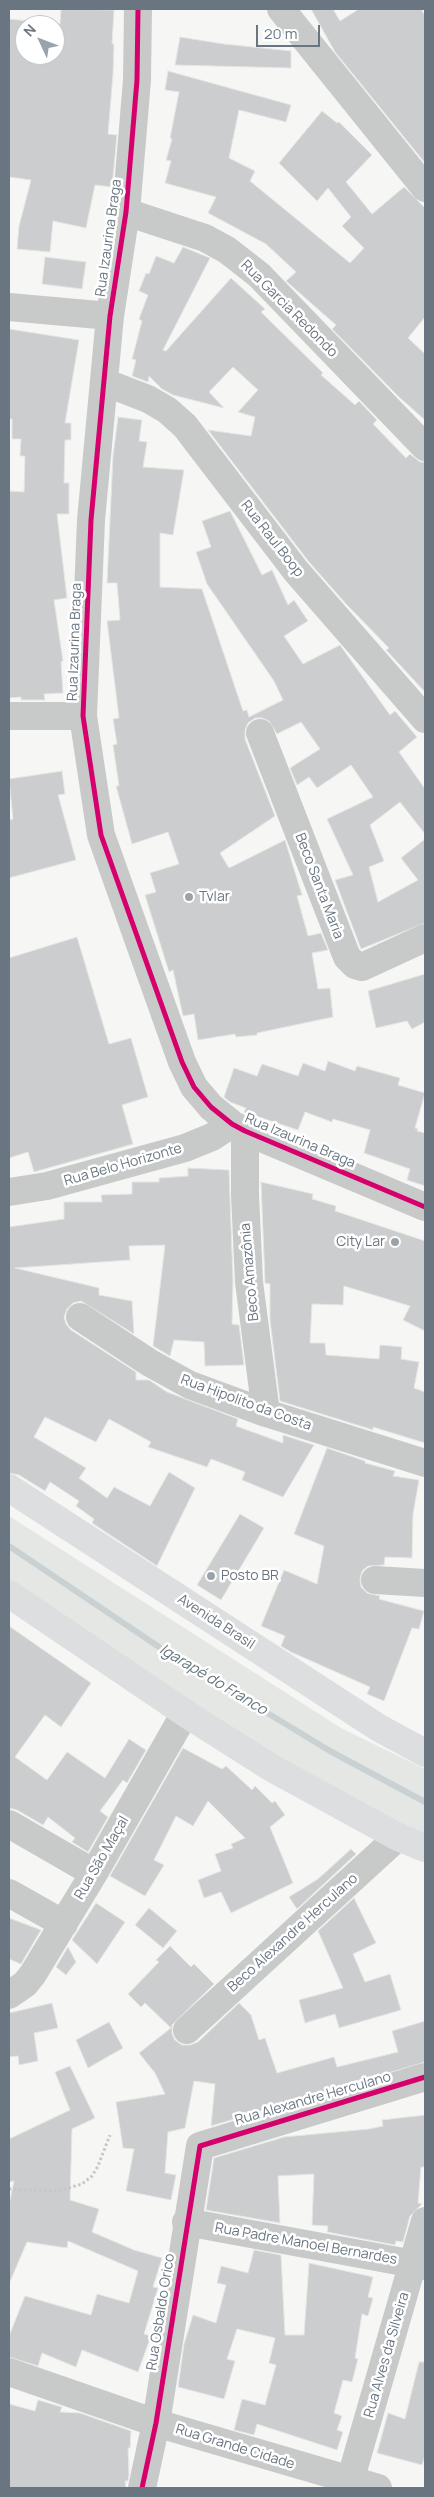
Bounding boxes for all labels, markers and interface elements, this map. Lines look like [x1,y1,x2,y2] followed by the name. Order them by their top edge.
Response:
[15,15,65,65] north arrow
[259,15,323,47] scale bar
[19,20,40,40] text: N
[264,23,297,44] text: 20 m
[92,178,126,298] street label: Rua Izaurina Braga
[237,257,341,361] street label: Rua Garcia Redondo
[237,498,307,580] street label: Rua Raul Boop
[65,583,85,701] street label: Rua Izaurina Braga
[291,831,347,941] street label: Beco Santa Maria
[199,889,230,905] place label: Tvlar
[183,891,195,903] marker: Tvlar
[242,1110,358,1172] street label: Rua Izaurina Braga
[62,1140,184,1190] street label: Rua Belo Horizonte
[237,1222,263,1322] street label: Beco Amazônia
[336,1234,385,1250] place label: City Lar
[389,1236,401,1248] marker: City Lar
[178,1372,314,1434] street label: Rua Hipolito da Costa
[221,1568,279,1584] place label: Posto BR
[205,1570,217,1582] marker: Posto BR
[174,1591,258,1653] street label: Avenida Brasil
[156,1641,270,1719] water label: Igarapé do Franco
[71,1813,133,1903] street label: Rua São Maçal
[225,1870,361,1996] street label: Beco Alexandre Herculano
[233,2069,393,2129] street label: Rua Alexandre Herculano
[214,2220,398,2268] street label: Rua Padre Manoel Bernardes
[143,2252,179,2372] street label: Rua Osbaldo Orico
[361,2290,413,2420] street label: Rua Alves da Silveira
[173,2421,297,2473] street label: Rua Grande Cidade

